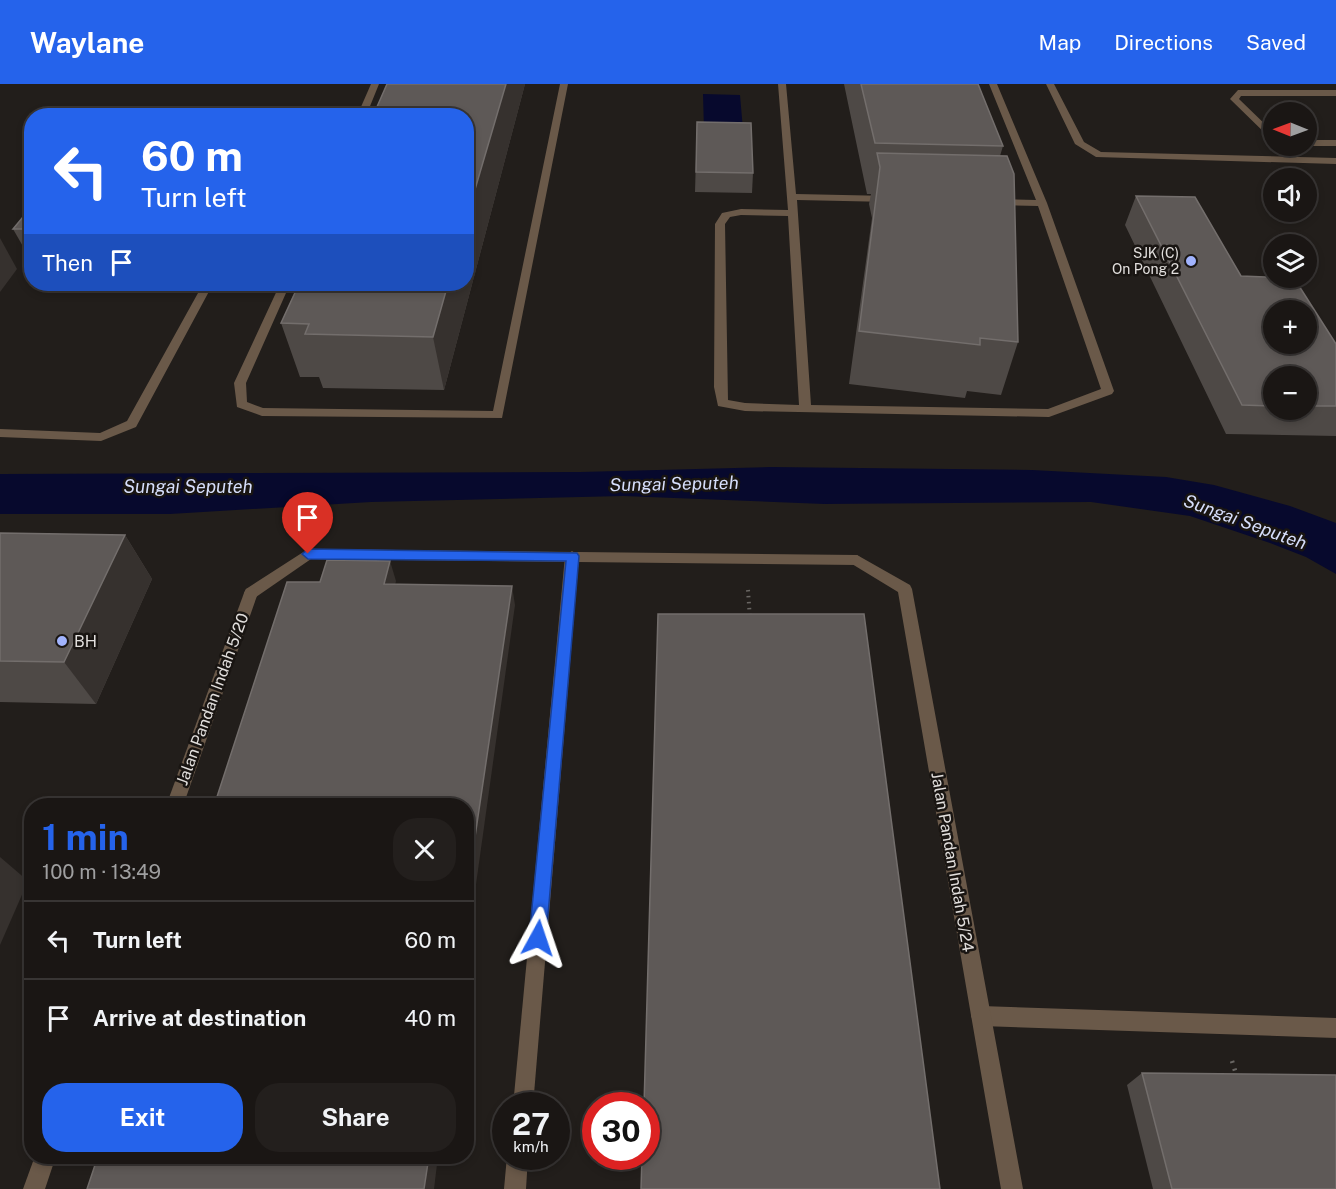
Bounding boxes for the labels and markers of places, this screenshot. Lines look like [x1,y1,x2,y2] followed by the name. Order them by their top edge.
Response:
[1112,245,1179,277] place label: SJK (C) On Pong 2
[1184,254,1198,268] marker: SJK (C) On Pong 2
[282,492,333,554] pin
[74,632,97,651] place label: BH
[55,634,69,648] marker: BH

